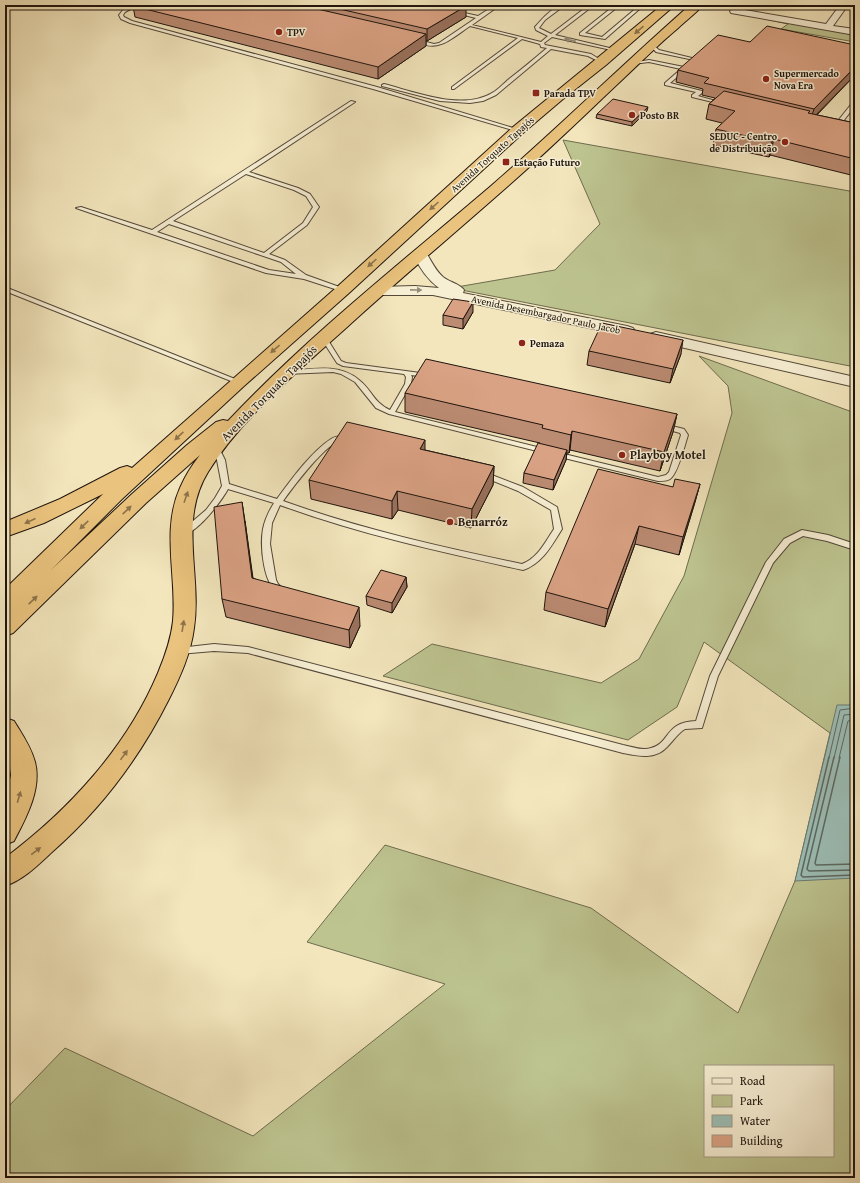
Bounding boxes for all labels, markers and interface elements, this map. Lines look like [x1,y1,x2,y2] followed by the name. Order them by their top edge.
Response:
[287,25,306,40] place label: TPV
[634,26,644,35] one-way arrow
[274,27,284,37] marker: TPV
[564,37,576,43] one-way arrow
[774,66,840,93] place label: Supermercado Nova Era
[761,74,771,84] marker: Supermercado Nova Era
[544,86,596,101] place label: Parada TPV
[531,88,541,98] marker: Parada TPV
[640,108,680,123] place label: Posto BR
[627,110,637,120] marker: Posto BR
[447,113,538,196] street label: Avenida Torquato Tapajós
[709,129,778,156] place label: SEDUC - Centro de Distribuição
[780,137,790,147] marker: SEDUC - Centro de Distribuição
[514,155,581,170] place label: Estação Futuro
[501,157,511,167] marker: Estação Futuro
[429,201,439,211] one-way arrow
[367,258,377,267] one-way arrow
[410,287,423,293] one-way arrow
[470,291,622,338] street label: Avenida Desembargador Paulo Jacob
[530,336,565,351] place label: Pemaza
[517,338,527,348] marker: Pemaza
[217,341,321,444] street label: Avenida Torquato Tapajós
[270,344,280,354] one-way arrow
[174,432,184,441] one-way arrow
[630,446,706,463] place label: Playboy Motel
[617,450,627,460] marker: Playboy Motel
[184,490,190,502] one-way arrow
[122,505,132,515] one-way arrow
[458,513,508,530] place label: Benarróz
[445,517,455,527] marker: Benarróz
[24,518,36,524] one-way arrow
[79,520,89,530] one-way arrow
[28,596,38,605] one-way arrow
[180,620,186,632] one-way arrow
[120,750,128,761] one-way arrow
[16,790,22,802] one-way arrow
[31,847,42,855] one-way arrow
[704,1065,834,1157] legend
[740,1072,766,1089] text: Road
[740,1092,764,1109] text: Park
[740,1112,770,1129] text: Water
[740,1132,783,1149] text: Building

